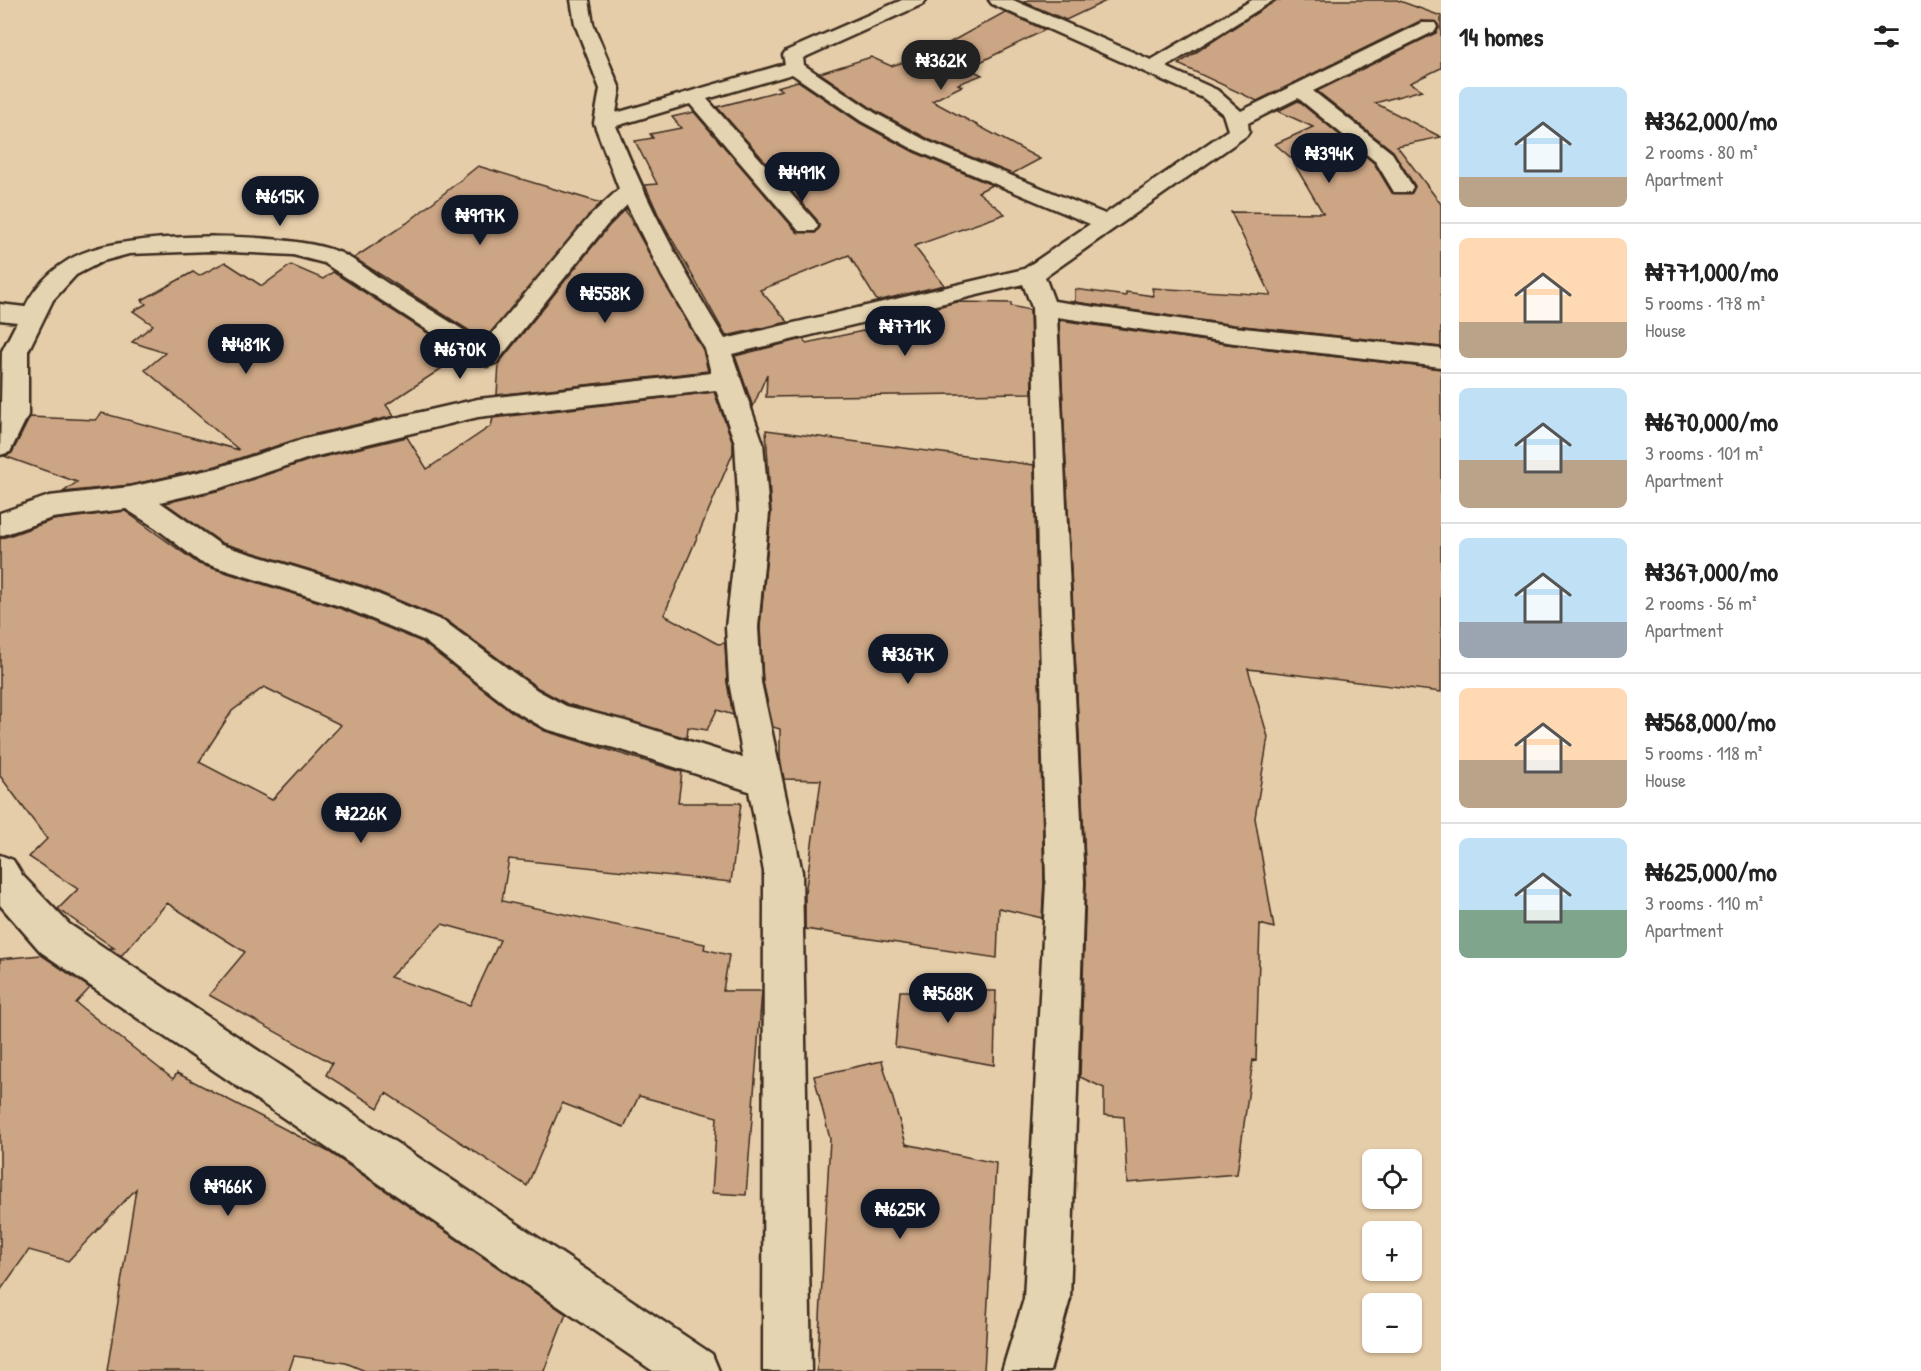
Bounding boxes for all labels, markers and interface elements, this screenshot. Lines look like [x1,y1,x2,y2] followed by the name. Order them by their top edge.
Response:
[1459,19,1544,54] text: 14 homes
[1870,20,1903,53] icon: filters
[899,40,983,91] pin: ₦362K
[915,46,967,73] text: ₦362K
[1645,103,1777,138] text: ₦362,000/mo
[1507,111,1579,183] icon: home
[1287,133,1371,184] pin: ₦394K
[1645,138,1758,165] text: 2 rooms · 80 m²
[1305,139,1353,166] text: ₦394K
[760,152,844,203] pin: ₦491K
[778,158,826,185] text: ₦491K
[1645,165,1723,192] text: Apartment
[238,176,322,227] pin: ₦615K
[256,182,304,209] text: ₦615K
[438,195,522,246] pin: ₦917K
[455,201,505,228] text: ₦917K
[1645,254,1778,289] text: ₦771,000/mo
[1507,262,1579,334] icon: home
[563,273,647,324] pin: ₦558K
[580,279,630,306] text: ₦558K
[1645,289,1765,316] text: 5 rooms · 178 m²
[863,306,947,357] pin: ₦771K
[879,312,931,339] text: ₦771K
[1645,316,1686,343] text: House
[204,324,288,375] pin: ₦481K
[418,329,502,380] pin: ₦670K
[222,330,270,357] text: ₦481K
[434,335,486,362] text: ₦670K
[1645,404,1778,439] text: ₦670,000/mo
[1507,412,1579,484] icon: home
[1645,439,1763,466] text: 3 rooms · 101 m²
[1645,466,1723,493] text: Apartment
[1645,554,1778,589] text: ₦367,000/mo
[1507,562,1579,634] icon: home
[1645,589,1757,616] text: 2 rooms · 56 m²
[1645,616,1723,643] text: Apartment
[866,634,950,685] pin: ₦367K
[882,640,934,667] text: ₦367K
[1645,704,1776,739] text: ₦568,000/mo
[1507,712,1579,784] icon: home
[1645,739,1762,766] text: 5 rooms · 118 m²
[1645,766,1686,793] text: House
[319,793,403,844] pin: ₦226K
[335,799,387,826] text: ₦226K
[1645,854,1777,889] text: ₦625,000/mo
[1507,862,1579,934] icon: home
[1645,889,1763,916] text: 3 rooms · 110 m²
[1645,916,1723,943] text: Apartment
[906,973,990,1024] pin: ₦568K
[923,979,973,1006] text: ₦568K
[1362,1149,1422,1353] map controls
[1362,1149,1422,1209] button: locate
[186,1166,270,1217] pin: ₦966K
[204,1172,252,1199] text: ₦966K
[858,1189,942,1240] pin: ₦625K
[875,1195,925,1222] text: ₦625K
[1362,1221,1422,1281] button: +
[1362,1293,1422,1353] button: −

